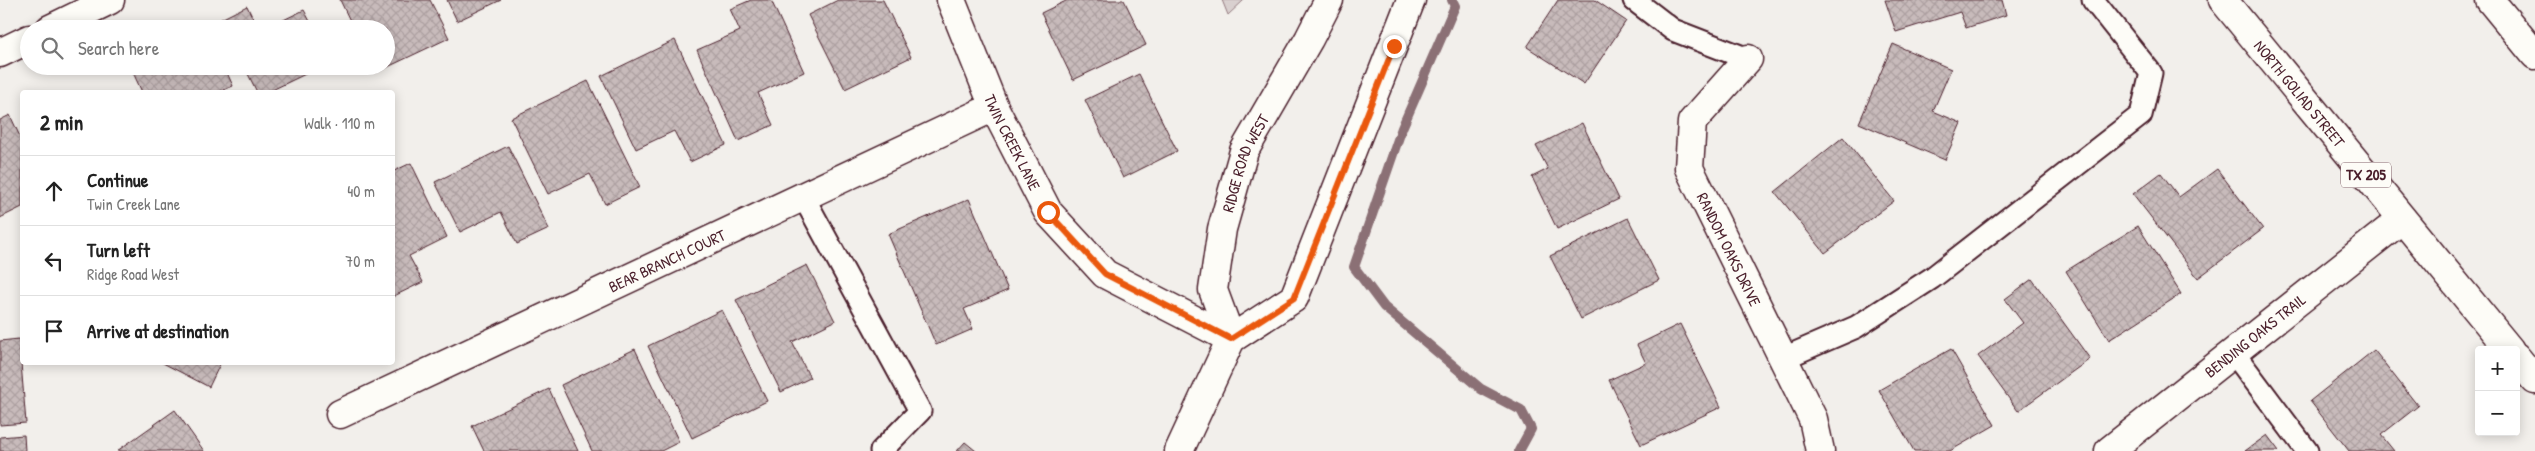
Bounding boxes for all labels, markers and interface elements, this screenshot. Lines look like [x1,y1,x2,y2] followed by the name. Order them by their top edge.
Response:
[20,20,395,75] search box
[38,34,66,62] icon: search
[78,35,159,61] text: Search here
[1383,35,1406,58] route end
[2249,35,2351,152] street label: NORTH GOLIAD STREET
[979,91,1046,194] street label: TWIN CREEK LANE
[40,108,83,137] text: 2 min
[1216,109,1274,215] street label: RIDGE ROAD WEST
[304,112,375,134] text: Walk · 110 m
[2341,162,2391,188] road number: TX 205
[87,167,148,193] text: Continue
[40,177,68,205] icon: ahead
[347,180,375,202] text: 40 m
[1692,189,1766,310] street label: RANDOM OAKS DRIVE
[87,193,180,215] text: Twin Creek Lane
[1037,201,1060,224] route start
[605,223,729,298] street label: BEAR BRANCH COURT
[87,237,150,263] text: Turn left
[40,247,68,275] icon: left
[345,250,375,272] text: 70 m
[87,263,179,285] text: Ridge Road West
[2200,289,2310,382] street label: BENDING OAKS TRAIL
[40,317,68,345] icon: arrive
[87,318,229,344] text: Arrive at destination
[2475,346,2520,436] map controls
[2475,346,2520,391] button: +
[2475,391,2520,436] button: −

